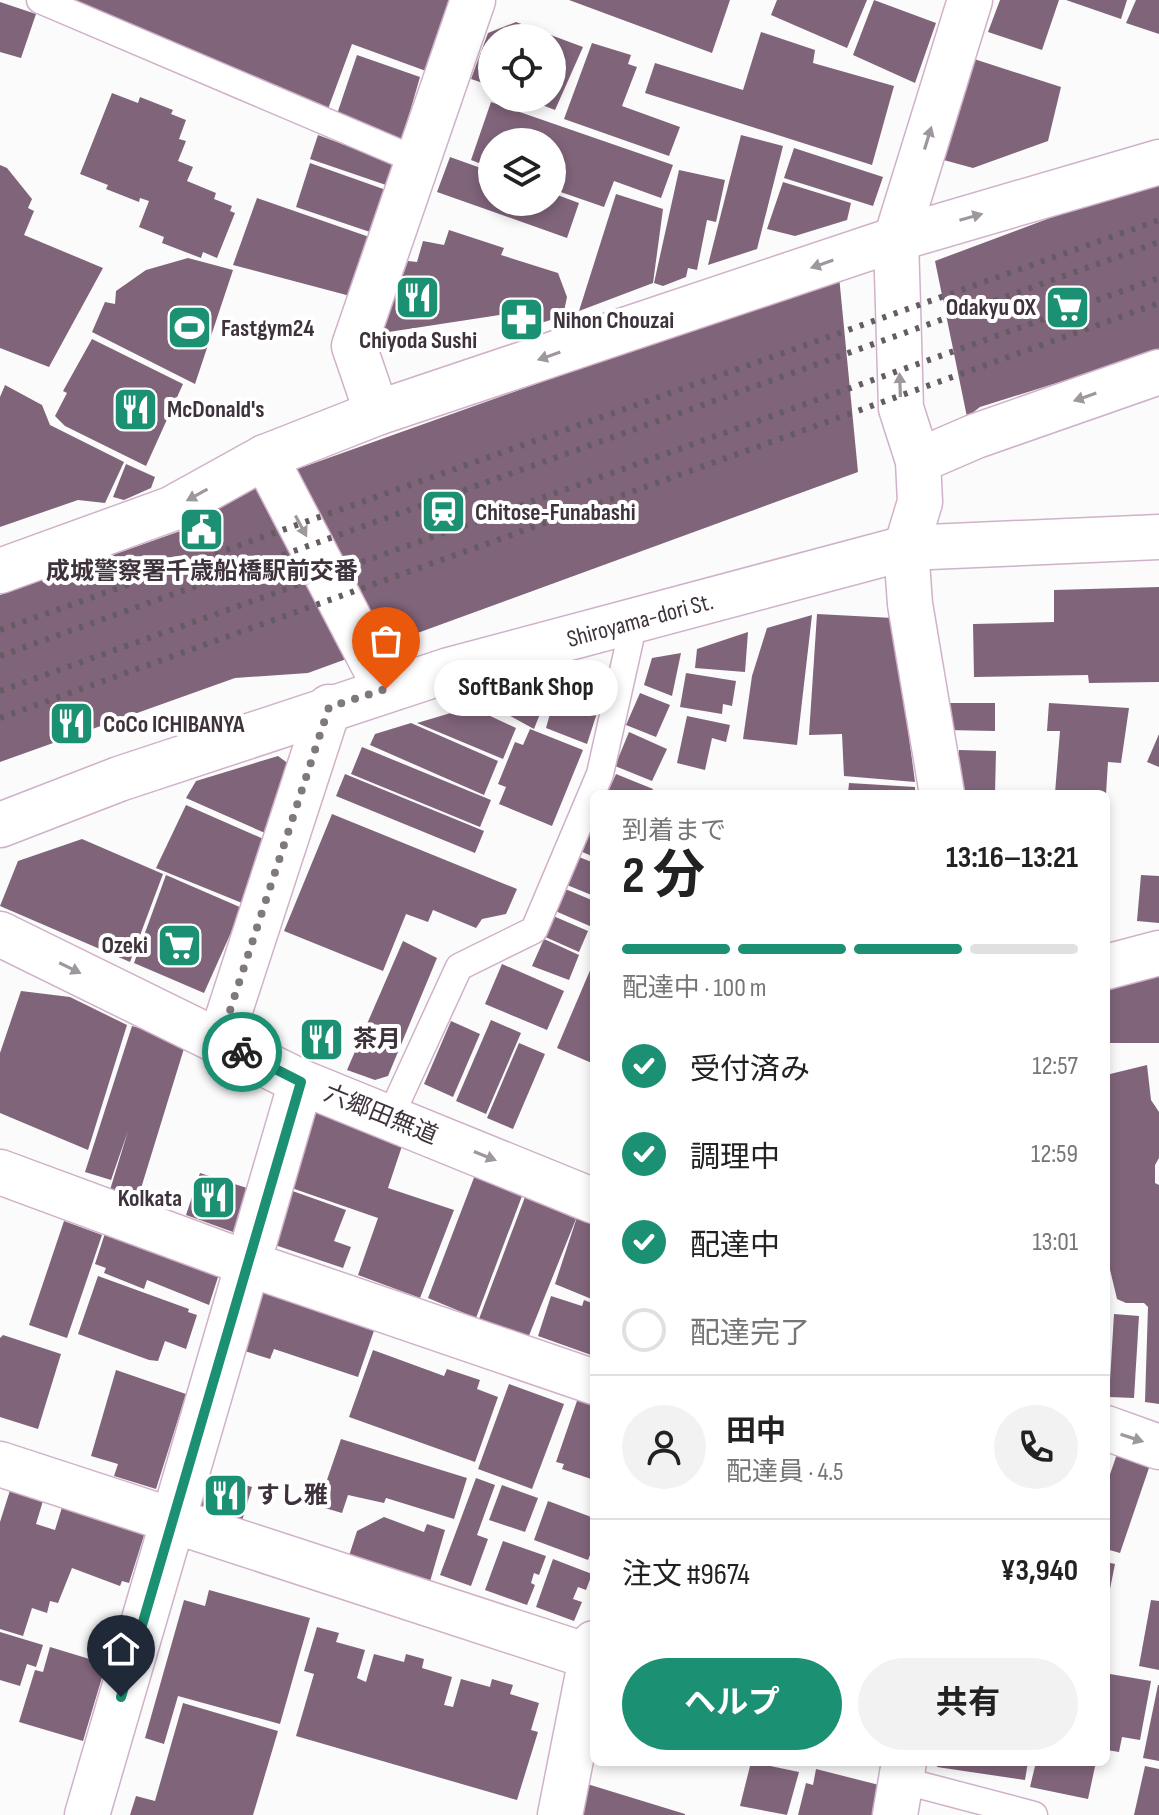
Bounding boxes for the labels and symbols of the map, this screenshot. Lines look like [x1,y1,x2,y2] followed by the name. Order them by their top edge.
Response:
[922,125,935,149] one-way arrow
[960,210,984,223] one-way arrow
[810,258,834,270] one-way arrow
[394,274,442,322] restaurant icon: Chiyoda Sushi
[1043,283,1091,331] supermarket icon: Odakyu OX
[946,293,1037,322] place label: Odakyu OX
[498,296,546,344] pharmacy icon: Nihon Chouzai
[166,304,214,352] sports icon: Fastgym24
[553,306,674,335] place label: Nihon Chouzai
[221,314,314,343] place label: Fastgym24
[359,326,477,355] place label: Chiyoda Sushi
[537,350,561,362] one-way arrow
[894,372,907,397] one-way arrow
[112,385,160,433] restaurant icon: McDonald's
[1073,392,1097,404] one-way arrow
[167,395,265,424] place label: McDonald's
[186,487,208,501] one-way arrow
[420,488,468,536] station icon: Chitose-Funabashi
[475,498,636,527] place label: Chitose-Funabashi
[178,505,226,553] public building icon: 成城警察署千歳船橋駅前交番
[294,515,308,537] one-way arrow
[46,557,358,586] place label: 成城警察署千歳船橋駅前交番
[564,587,717,654] street label: Shiroyama-dori St.
[352,607,420,689] pin
[434,661,618,717] callout: SoftBank Shop
[48,700,96,748] restaurant icon: CoCo ICHIBANYA
[103,710,245,739] place label: CoCo ICHIBANYA
[155,921,203,969] supermarket icon: Ozeki
[101,931,148,960] place label: Ozeki
[59,961,82,975] one-way arrow
[202,1012,282,1092] courier
[298,1015,346,1063] restaurant icon: 茶月
[353,1025,401,1054] place label: 茶月
[320,1079,442,1150] street label: 六郷田無道
[473,1150,497,1163] one-way arrow
[189,1174,237,1222] restaurant icon: Kolkata
[118,1184,182,1213] place label: Kolkata
[1120,1432,1144,1445] one-way arrow
[201,1471,249,1519] restaurant icon: すし雅
[256,1481,328,1510] place label: すし雅
[87,1615,155,1697] pin

